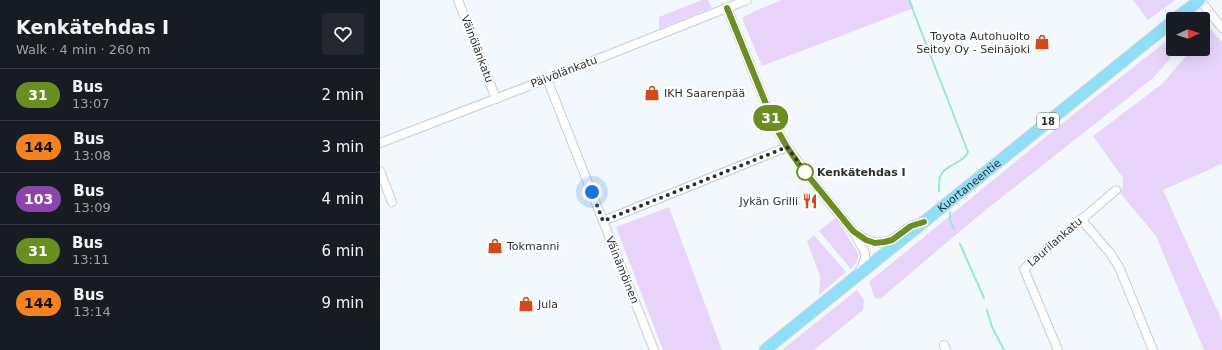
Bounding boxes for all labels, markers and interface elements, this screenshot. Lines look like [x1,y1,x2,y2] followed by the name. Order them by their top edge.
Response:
[1166,12,1210,56] north arrow
[1166,12,1210,56] map controls
[322,13,364,55] button: heart
[458,13,496,85] street label: Väinölänkatu
[16,16,169,38] text: Kenkätehdas I
[916,30,1030,56] place label: Toyota Autohuolto Seitoy Oy - Seinäjoki
[1033,33,1051,51] shop icon: Toyota Autohuolto Seitoy Oy - Seinäjoki
[16,42,150,57] text: Walk · 4 min · 260 m
[529,53,599,91] street label: Päivölänkatu
[72,78,103,96] text: Bus
[643,84,661,102] shop icon: IKH Saarenpää
[321,86,364,104] text: 2 min
[28,87,48,103] text: 31
[664,87,745,100] place label: IKH Saarenpää
[72,96,109,111] text: 13:07
[753,105,789,131] line badge: 31
[761,110,781,126] text: 31
[1037,113,1059,129] road number: 18
[73,130,104,148] text: Bus
[321,138,364,156] text: 3 min
[24,139,53,155] text: 144
[73,148,111,163] text: 13:08
[935,156,1003,215] street label: Kuortaneentie
[796,163,814,181] marker: Kenkätehdas I
[817,166,906,179] place label: Kenkätehdas I
[73,182,104,200] text: Bus
[582,182,602,202] your location
[321,190,364,208] text: 4 min
[24,191,53,207] text: 103
[801,192,819,210] restaurant icon: Jykän Grilli
[739,195,798,208] place label: Jykän Grilli
[73,200,111,215] text: 13:09
[1025,215,1085,269] street label: Laurilankatu
[72,234,103,252] text: Bus
[603,234,641,306] street label: Väinämöinen
[486,237,504,255] shop icon: Tokmanni
[506,240,559,253] place label: Tokmanni
[321,242,364,260] text: 6 min
[28,243,48,259] text: 31
[72,252,109,267] text: 13:11
[73,286,104,304] text: Bus
[321,294,364,312] text: 9 min
[24,295,53,311] text: 144
[517,295,535,313] shop icon: Jula
[537,298,558,311] place label: Jula
[73,304,111,319] text: 13:14

